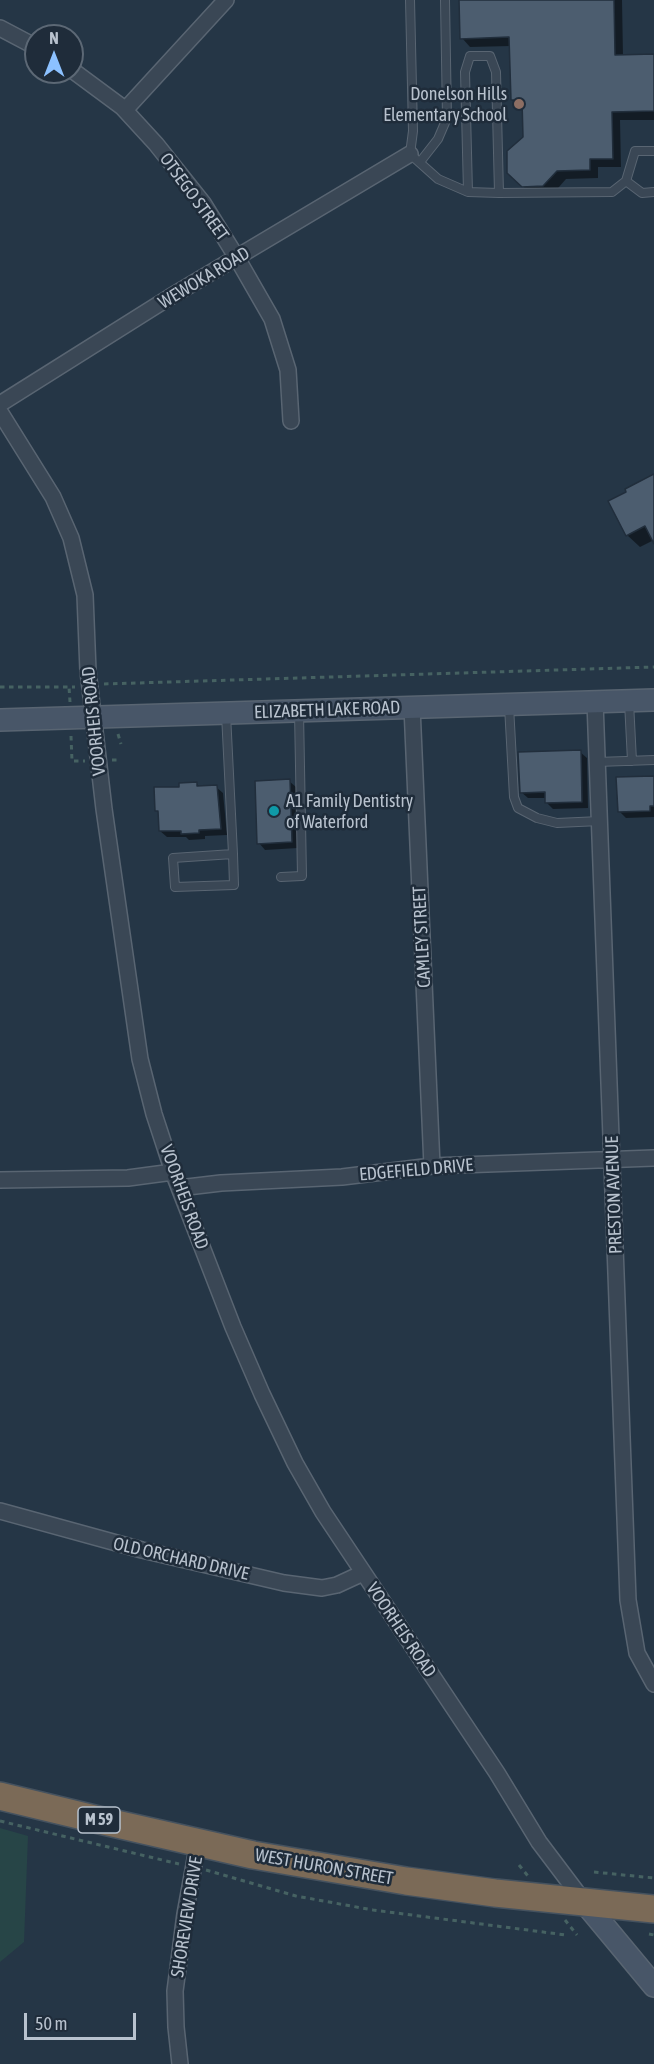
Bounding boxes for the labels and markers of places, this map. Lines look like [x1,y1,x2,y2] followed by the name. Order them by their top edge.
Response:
[383,83,507,125] place label: Donelson Hills Elementary School
[512,97,526,111] marker: Donelson Hills Elementary School
[286,790,413,832] place label: A1 Family Dentistry of Waterford
[267,804,281,818] marker: A1 Family Dentistry of Waterford

